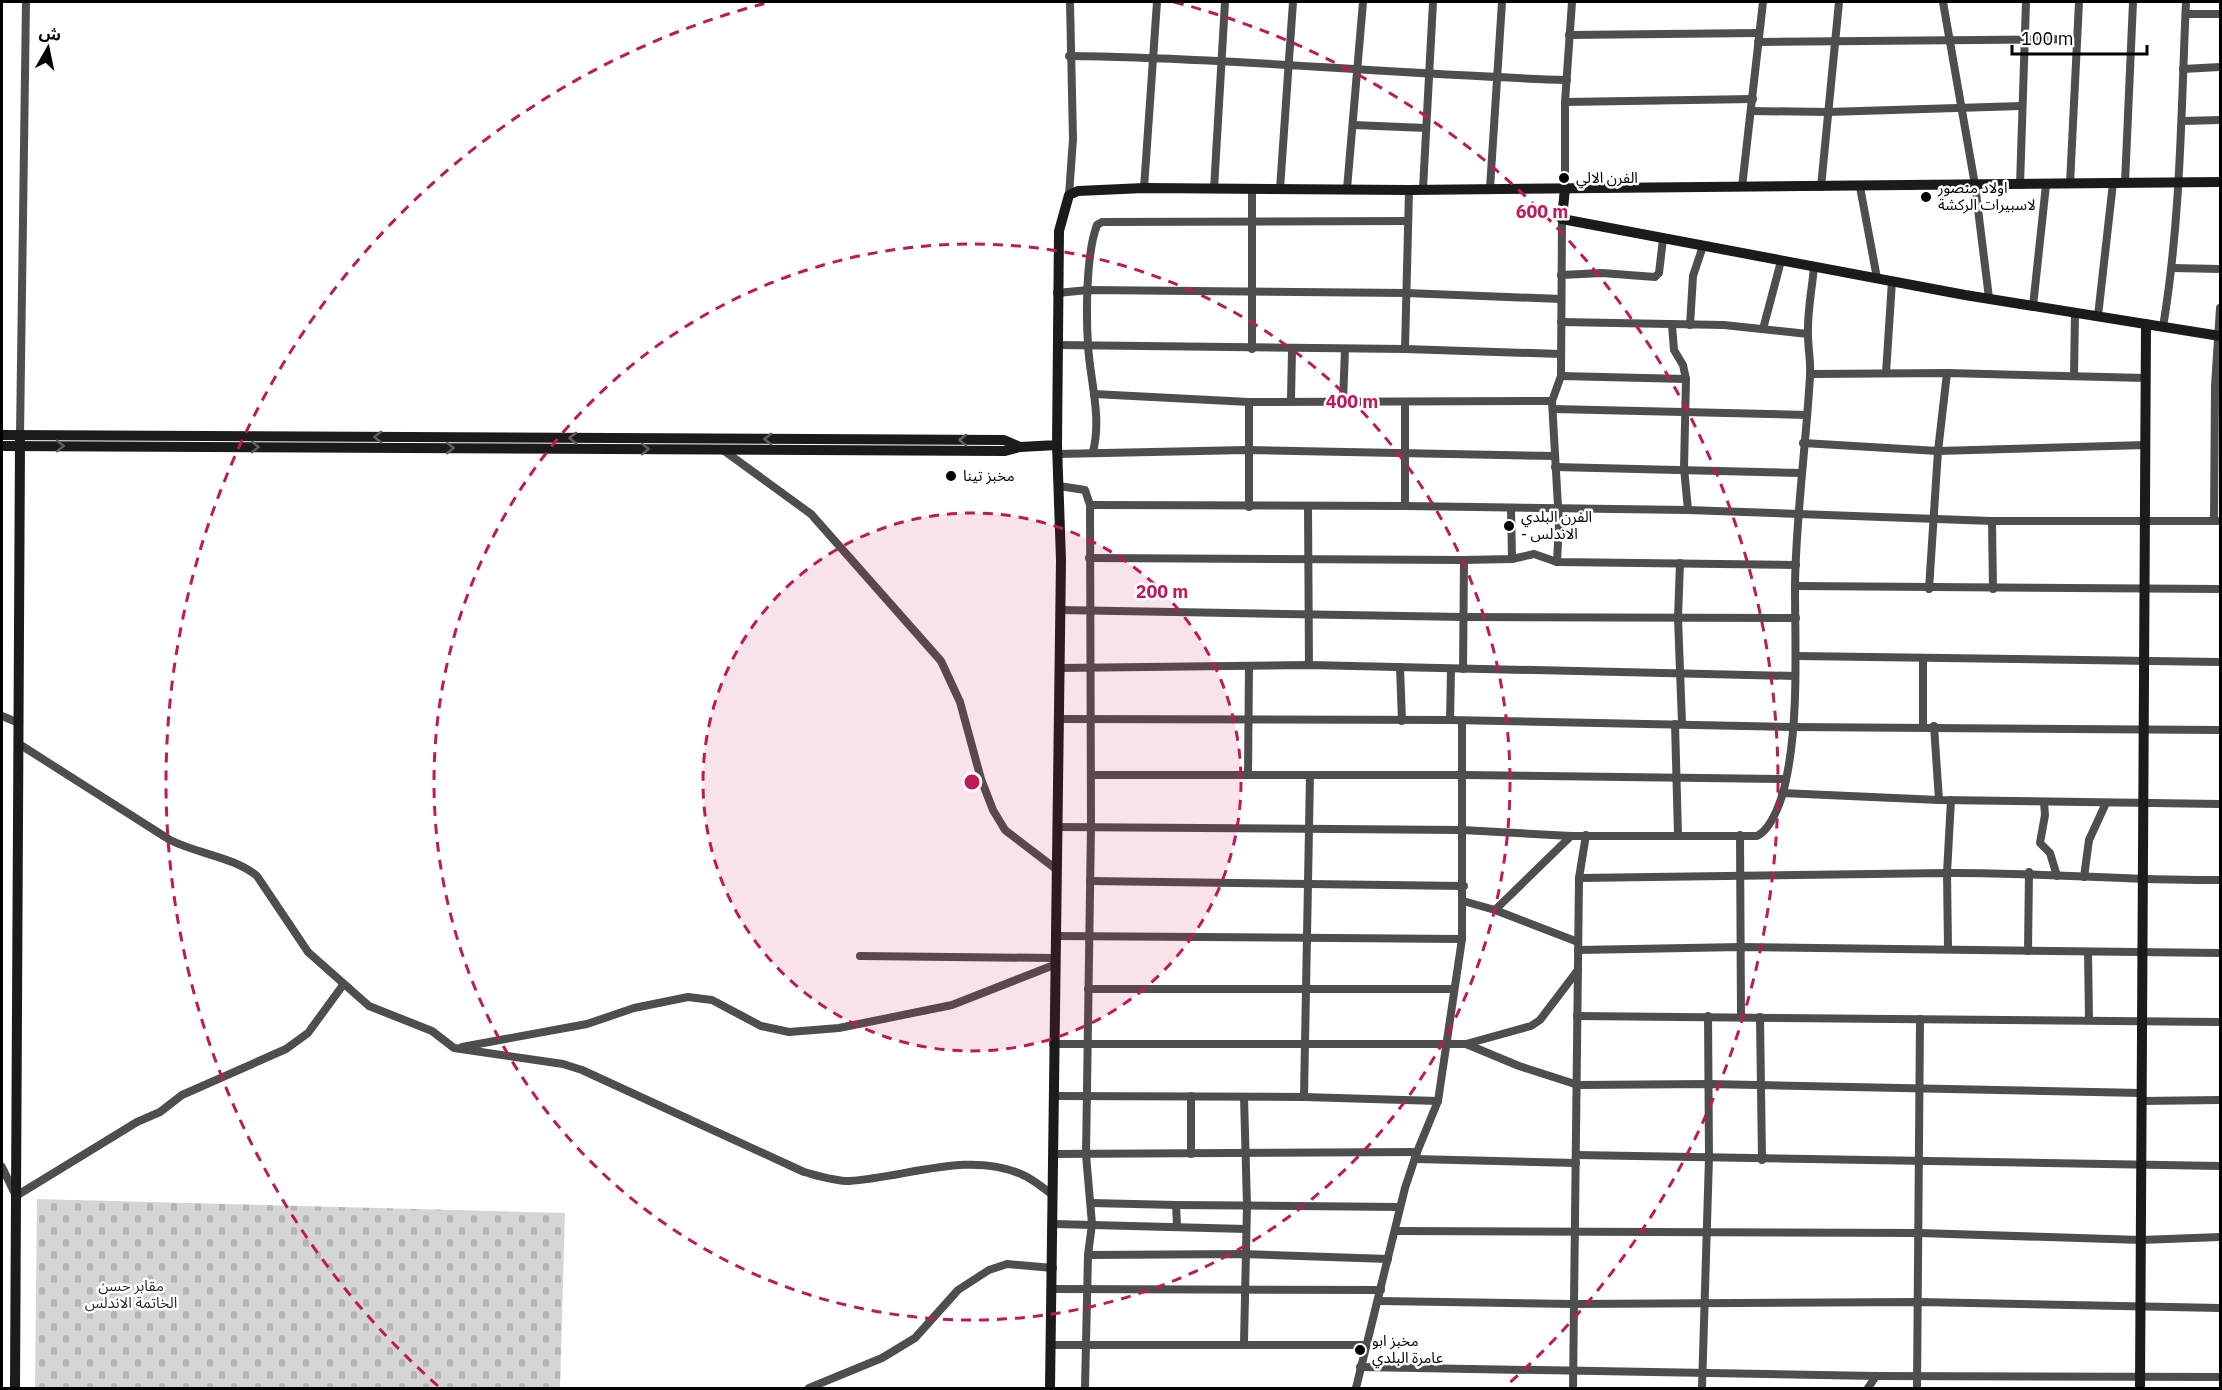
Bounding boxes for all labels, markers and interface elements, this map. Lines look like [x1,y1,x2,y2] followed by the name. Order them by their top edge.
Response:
[18,18,78,78] north arrow
[2012,18,2147,56] scale bar
[38,22,63,45] text: ش
[2021,27,2073,50] text: 100 m
[1576,168,1638,189] place label: الفرن الالي
[1557,171,1571,185] marker: الفرن الالي
[1937,178,2036,214] place label: اولاد منصور لاسبيرات الركشة
[1919,190,1933,204] marker: اولاد منصور لاسبيرات الركشة
[1516,200,1568,223] text: 600 m
[1326,390,1378,413] text: 400 m
[373,431,382,443] one-way arrow
[568,432,577,444] one-way arrow
[763,433,772,445] one-way arrow
[958,434,967,446] one-way arrow
[55,440,64,452] one-way arrow
[250,441,259,453] one-way arrow
[445,442,454,454] one-way arrow
[640,443,649,455] one-way arrow
[963,466,1015,485] place label: مخبز تينا
[944,469,958,483] marker: مخبز تينا
[1521,507,1592,543] place label: الفرن البلدي - الاندلس
[1502,519,1516,533] marker: الفرن البلدي - الاندلس
[1136,580,1188,603] text: 200 m
[962,772,982,792] centre of rings
[85,1276,177,1312] park label: مقابر حسن الخاتمة الاندلس
[1372,1331,1444,1369] place label: مخبز ابو عامرة البلدي
[1353,1343,1367,1357] marker: مخبز ابو عامرة البلدي

